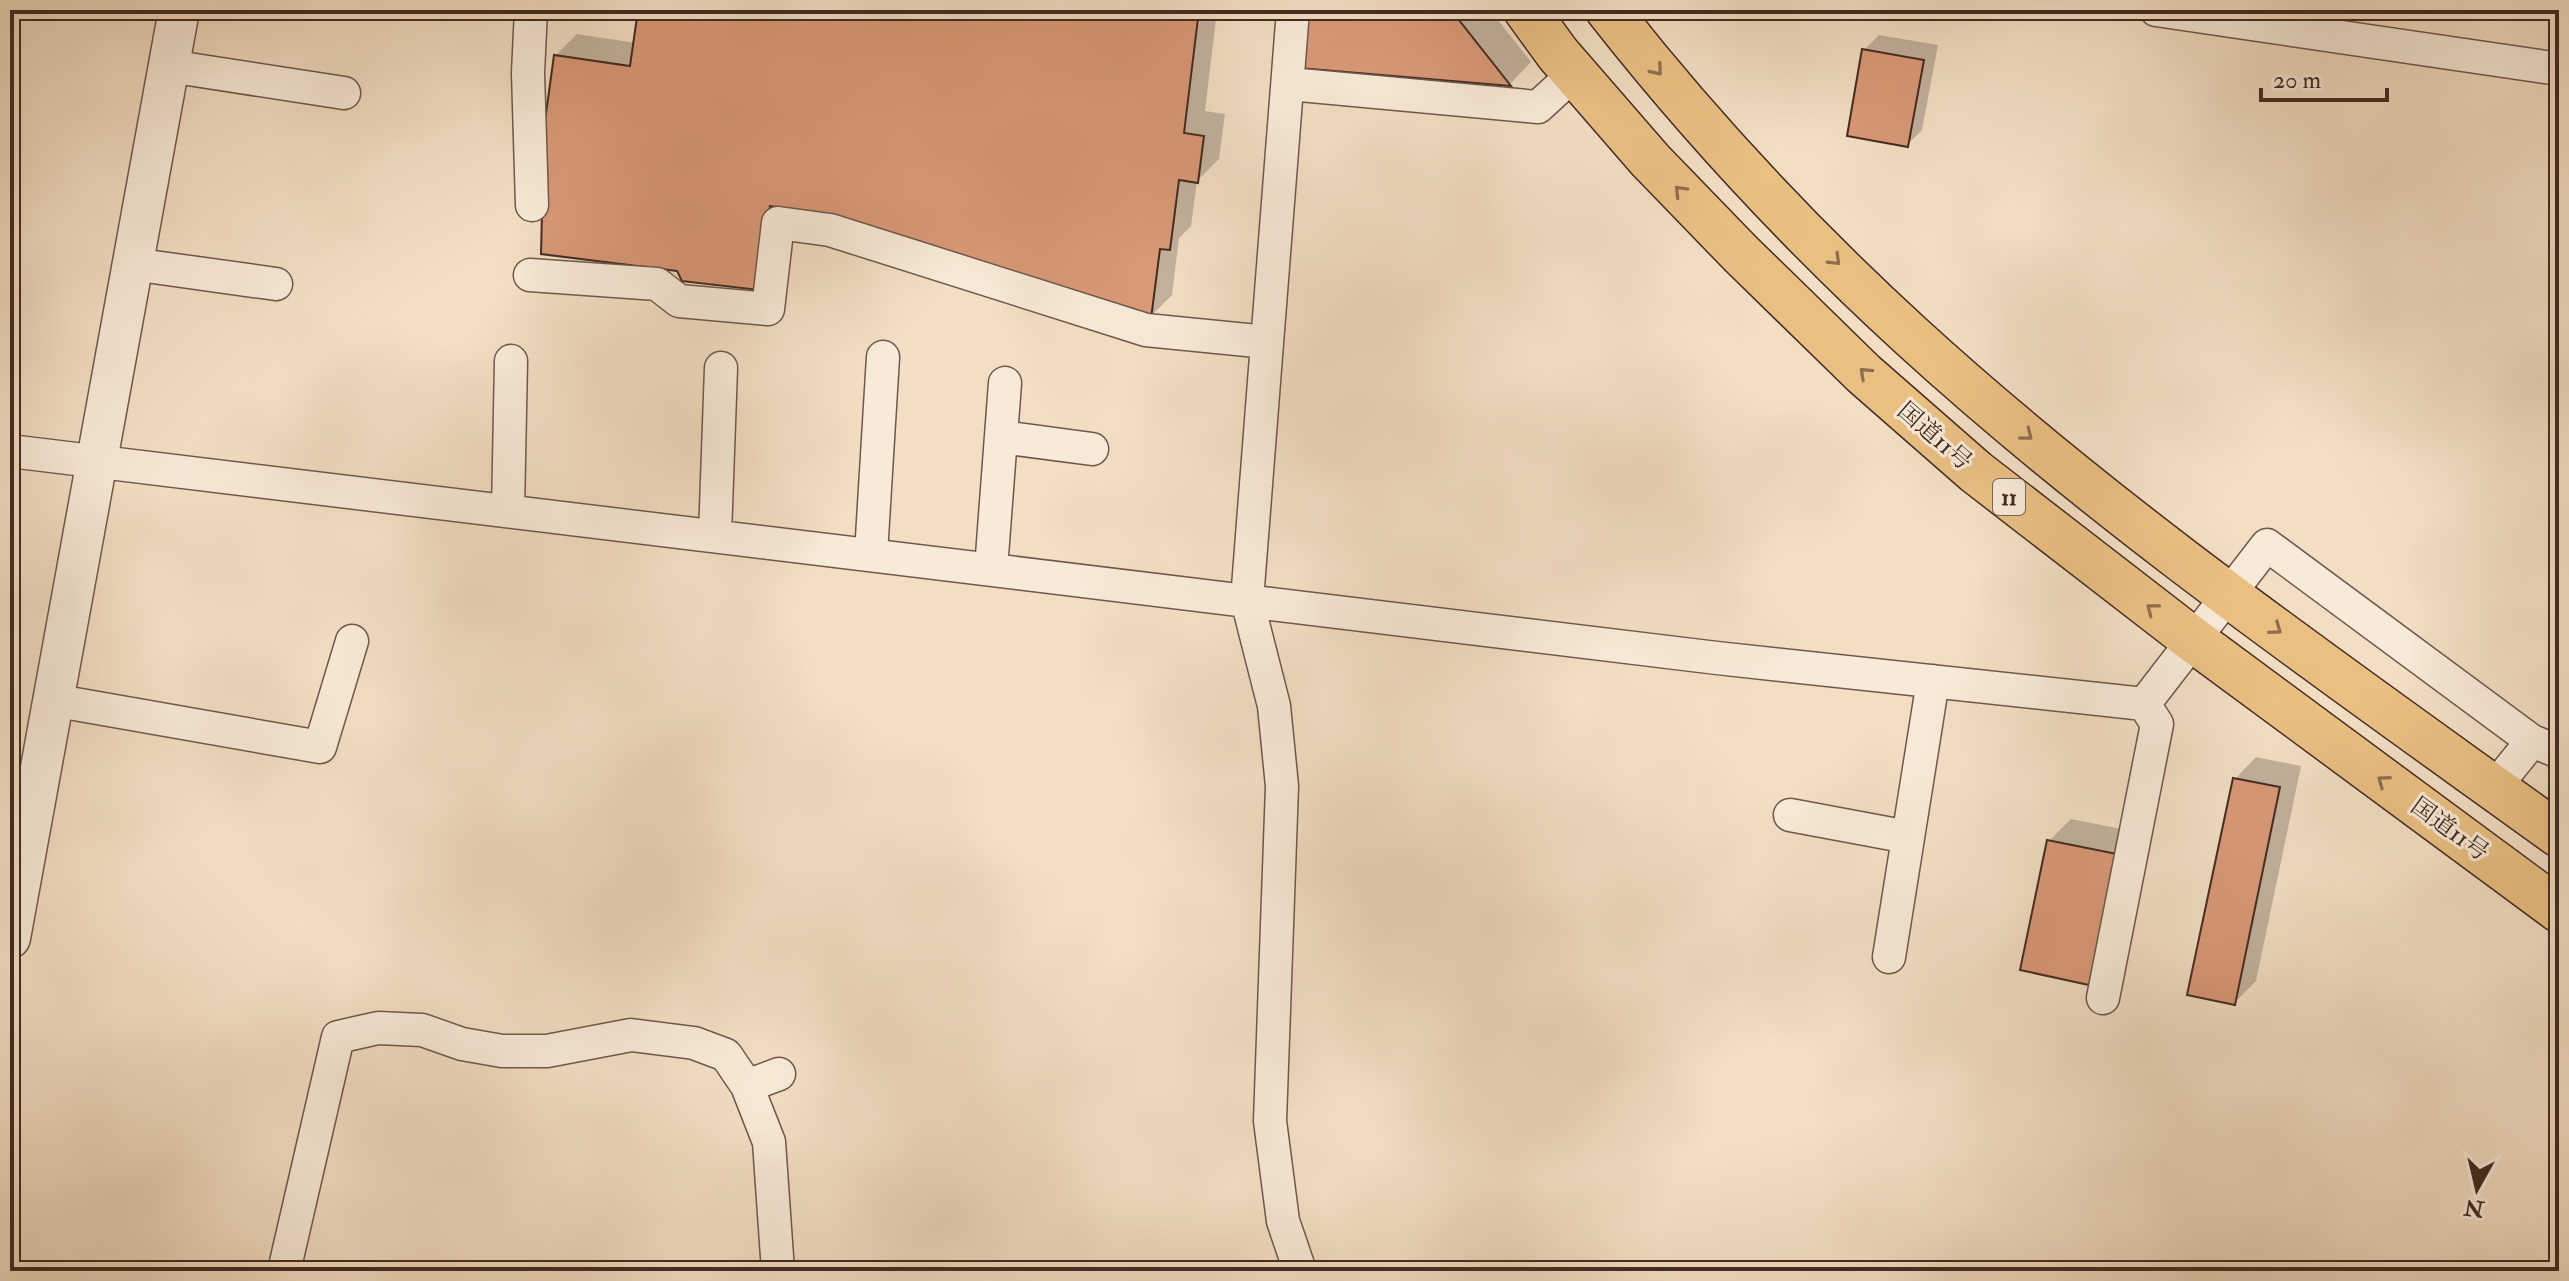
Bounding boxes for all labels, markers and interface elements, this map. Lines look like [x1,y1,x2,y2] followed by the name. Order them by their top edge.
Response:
[2261,52,2387,102] scale bar
[1647,61,1662,76] one-way arrow
[2273,65,2322,96] text: 20 m
[1674,186,1689,200] one-way arrow
[1826,251,1840,265] one-way arrow
[1859,369,1874,383] one-way arrow
[1891,395,1978,477] street label: 国道11号
[2018,426,2033,440] one-way arrow
[1993,479,2025,515] road number: 11
[2146,604,2161,618] one-way arrow
[2268,619,2282,634] one-way arrow
[2378,776,2392,790] one-way arrow
[2405,791,2495,868] street label: 国道11号
[2437,1149,2517,1229] north arrow
[2462,1193,2487,1223] text: N

